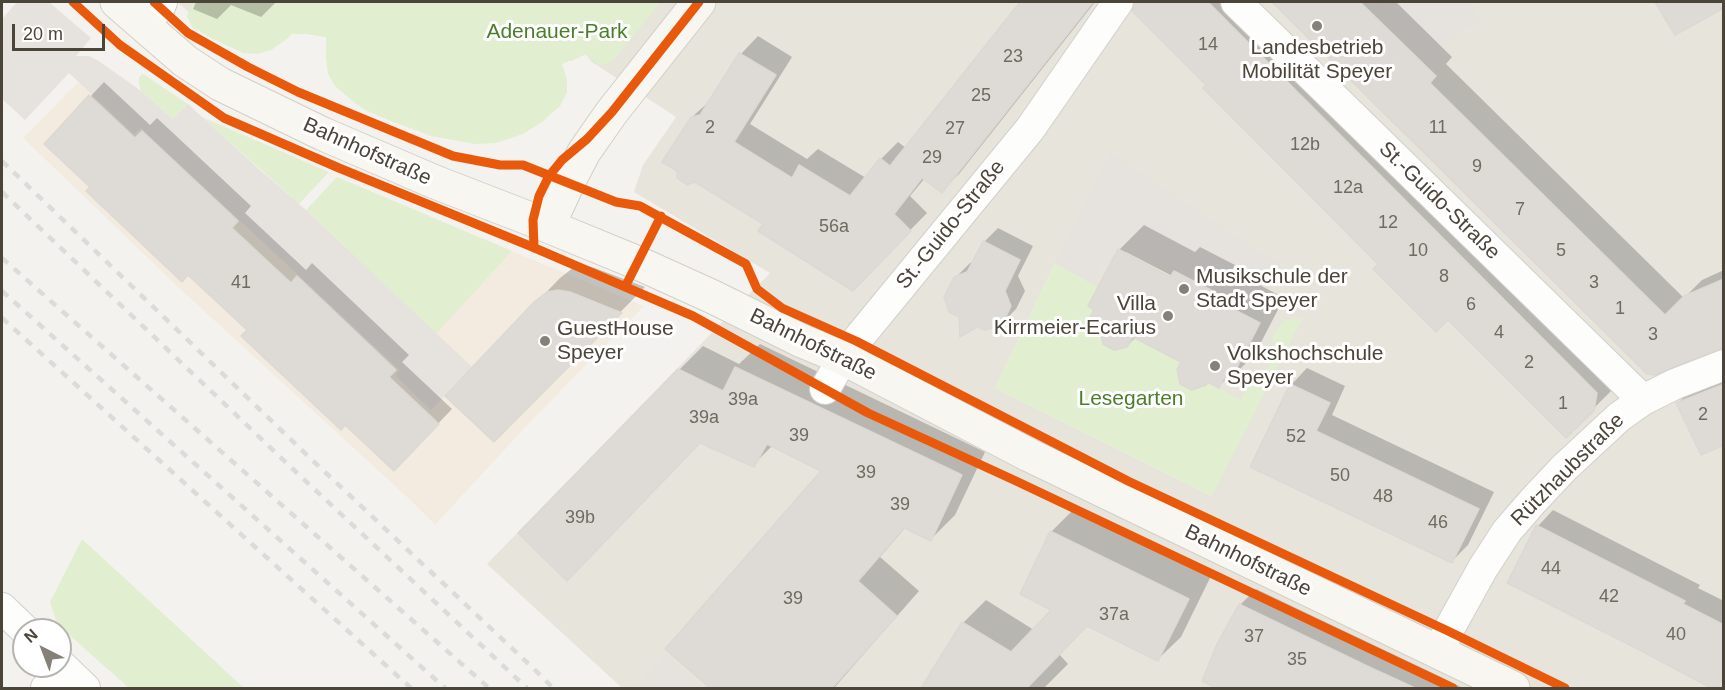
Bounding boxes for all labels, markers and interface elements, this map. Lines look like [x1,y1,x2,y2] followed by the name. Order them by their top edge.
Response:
[15,12,108,50] scale bar
[486,19,628,45] park label: Adenauer-Park
[1310,19,1324,33] marker: Landesbetrieb Mobilität Speyer
[23,24,63,44] text: 20 m
[1198,34,1218,56] house number: 14
[1242,35,1392,85] place label: Landesbetrieb Mobilität Speyer
[1003,46,1023,68] house number: 23
[971,85,991,107] house number: 25
[299,112,435,192] street label: Bahnhofstraße
[705,117,715,139] house number: 2
[1429,117,1447,139] house number: 11
[945,118,965,140] house number: 27
[1290,134,1320,156] house number: 12b
[1373,137,1505,265] street label: St.-Guido-Straße
[922,147,942,169] house number: 29
[891,155,1011,295] street label: St.-Guido-Straße
[1472,156,1482,178] house number: 9
[1333,177,1363,199] house number: 12a
[1515,199,1525,221] house number: 7
[1378,212,1398,234] house number: 12
[819,216,849,238] house number: 56a
[1408,240,1428,262] house number: 10
[1556,240,1566,262] house number: 5
[1196,264,1348,314] place label: Musikschule der Stadt Speyer
[1439,266,1449,288] house number: 8
[231,272,251,294] house number: 41
[1589,272,1599,294] house number: 3
[1177,282,1191,296] marker: Musikschule der Stadt Speyer
[994,291,1156,341] place label: Villa Kirrmeier-Ecarius
[1466,294,1476,316] house number: 6
[1615,298,1625,320] house number: 1
[746,303,880,387] street label: Bahnhofstraße
[1161,309,1175,323] marker: Villa Kirrmeier-Ecarius
[557,316,674,366] place label: GuestHouse Speyer
[1494,322,1504,344] house number: 4
[1648,324,1658,346] house number: 3
[538,334,552,348] marker: GuestHouse Speyer
[1227,341,1383,391] place label: Volkshochschule Speyer
[1524,352,1534,374] house number: 2
[1208,359,1222,373] marker: Volkshochschule Speyer
[1078,386,1184,412] park label: Lesegarten
[728,389,758,411] house number: 39a
[1558,393,1568,415] house number: 1
[1698,404,1708,426] house number: 2
[689,407,719,429] house number: 39a
[1506,408,1630,532] street label: Rützhaubstraße
[789,425,809,447] house number: 39
[1286,426,1306,448] house number: 52
[856,462,876,484] house number: 39
[1330,465,1350,487] house number: 50
[1373,486,1393,508] house number: 48
[890,494,910,516] house number: 39
[565,507,595,529] house number: 39b
[1428,512,1448,534] house number: 46
[1181,519,1315,603] street label: Bahnhofstraße
[1541,558,1561,580] house number: 44
[1599,586,1619,608] house number: 42
[783,588,803,610] house number: 39
[1099,604,1129,626] house number: 37a
[12,618,72,678] north arrow
[1666,624,1686,646] house number: 40
[21,626,41,646] text: N
[1244,626,1264,648] house number: 37
[1287,649,1307,671] house number: 35

